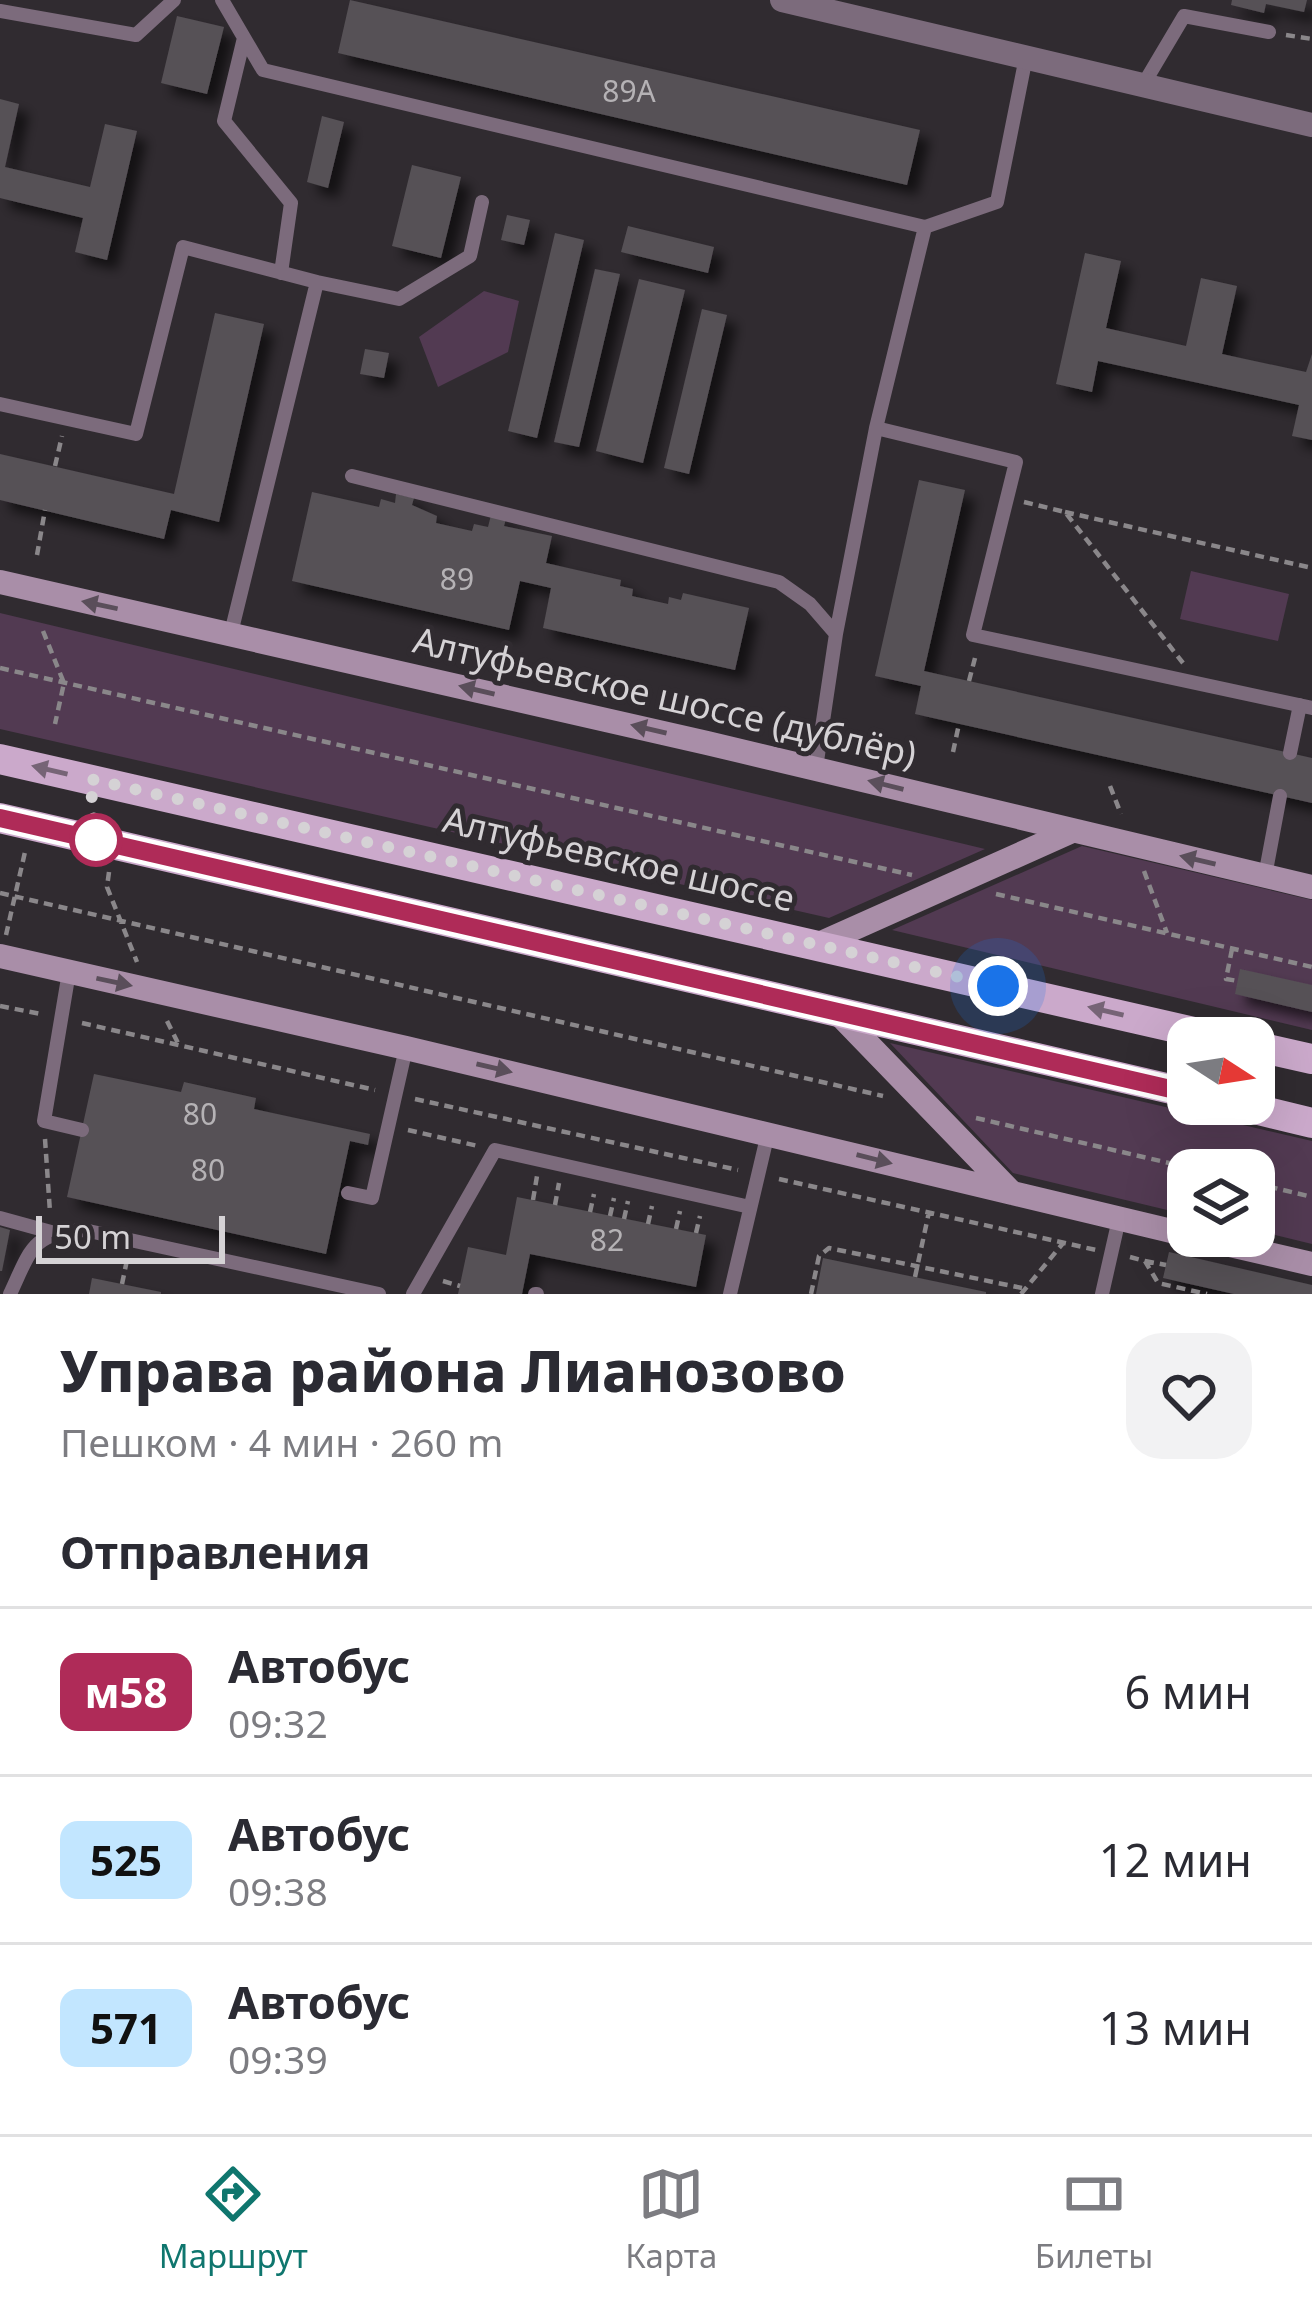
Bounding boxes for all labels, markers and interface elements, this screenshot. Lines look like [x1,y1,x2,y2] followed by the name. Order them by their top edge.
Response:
[602,70,657,111] house number: 89А
[440,558,474,599] house number: 89
[81,594,119,613] one-way arrow
[409,615,921,778] street label: Алтуфьевское шоссе (дублёр)
[457,679,495,698] one-way arrow
[630,719,668,738] one-way arrow
[31,760,68,779] one-way arrow
[868,775,905,794] one-way arrow
[439,794,800,923] street label: Алтуфьевское шоссе
[71,815,121,865] unlabelled marker
[1179,850,1217,869] one-way arrow
[968,956,1028,1016] your location
[96,973,134,992] one-way arrow
[1087,1001,1125,1020] one-way arrow
[1167,1017,1275,1125] north arrow
[1167,1017,1275,1257] map controls
[476,1060,514,1079] one-way arrow
[183,1093,217,1134] house number: 80
[191,1149,225,1190] house number: 80
[1167,1149,1275,1257] button: layers
[855,1150,892,1169] one-way arrow
[36,1210,225,1263] scale bar
[54,1214,131,1259] text: 50 m
[590,1219,624,1260] house number: 82
[60,1331,846,1409] text: Управа района Лианозово
[1126,1333,1252,1459] button: heart
[60,1415,504,1468] text: Пешком · 4 мин · 260 m
[60,1521,371,1582] text: Отправления
[228,1635,410,1696] text: Автобус
[1124,1661,1252,1722] text: 6 мин
[84,1663,168,1720] text: м58
[228,1696,328,1749] text: 09:32
[228,1803,410,1864] text: Автобус
[1099,1829,1252,1890] text: 12 мин
[90,1831,162,1888] text: 525
[228,1864,328,1917] text: 09:38
[228,1971,410,2032] text: Автобус
[1099,1997,1252,2058] text: 13 мин
[90,1999,162,2056] text: 571
[228,2032,328,2085] text: 09:39
[159,2161,308,2278] tab: Маршрут
[625,2161,717,2278] tab: Карта
[1035,2161,1153,2278] tab: Билеты

